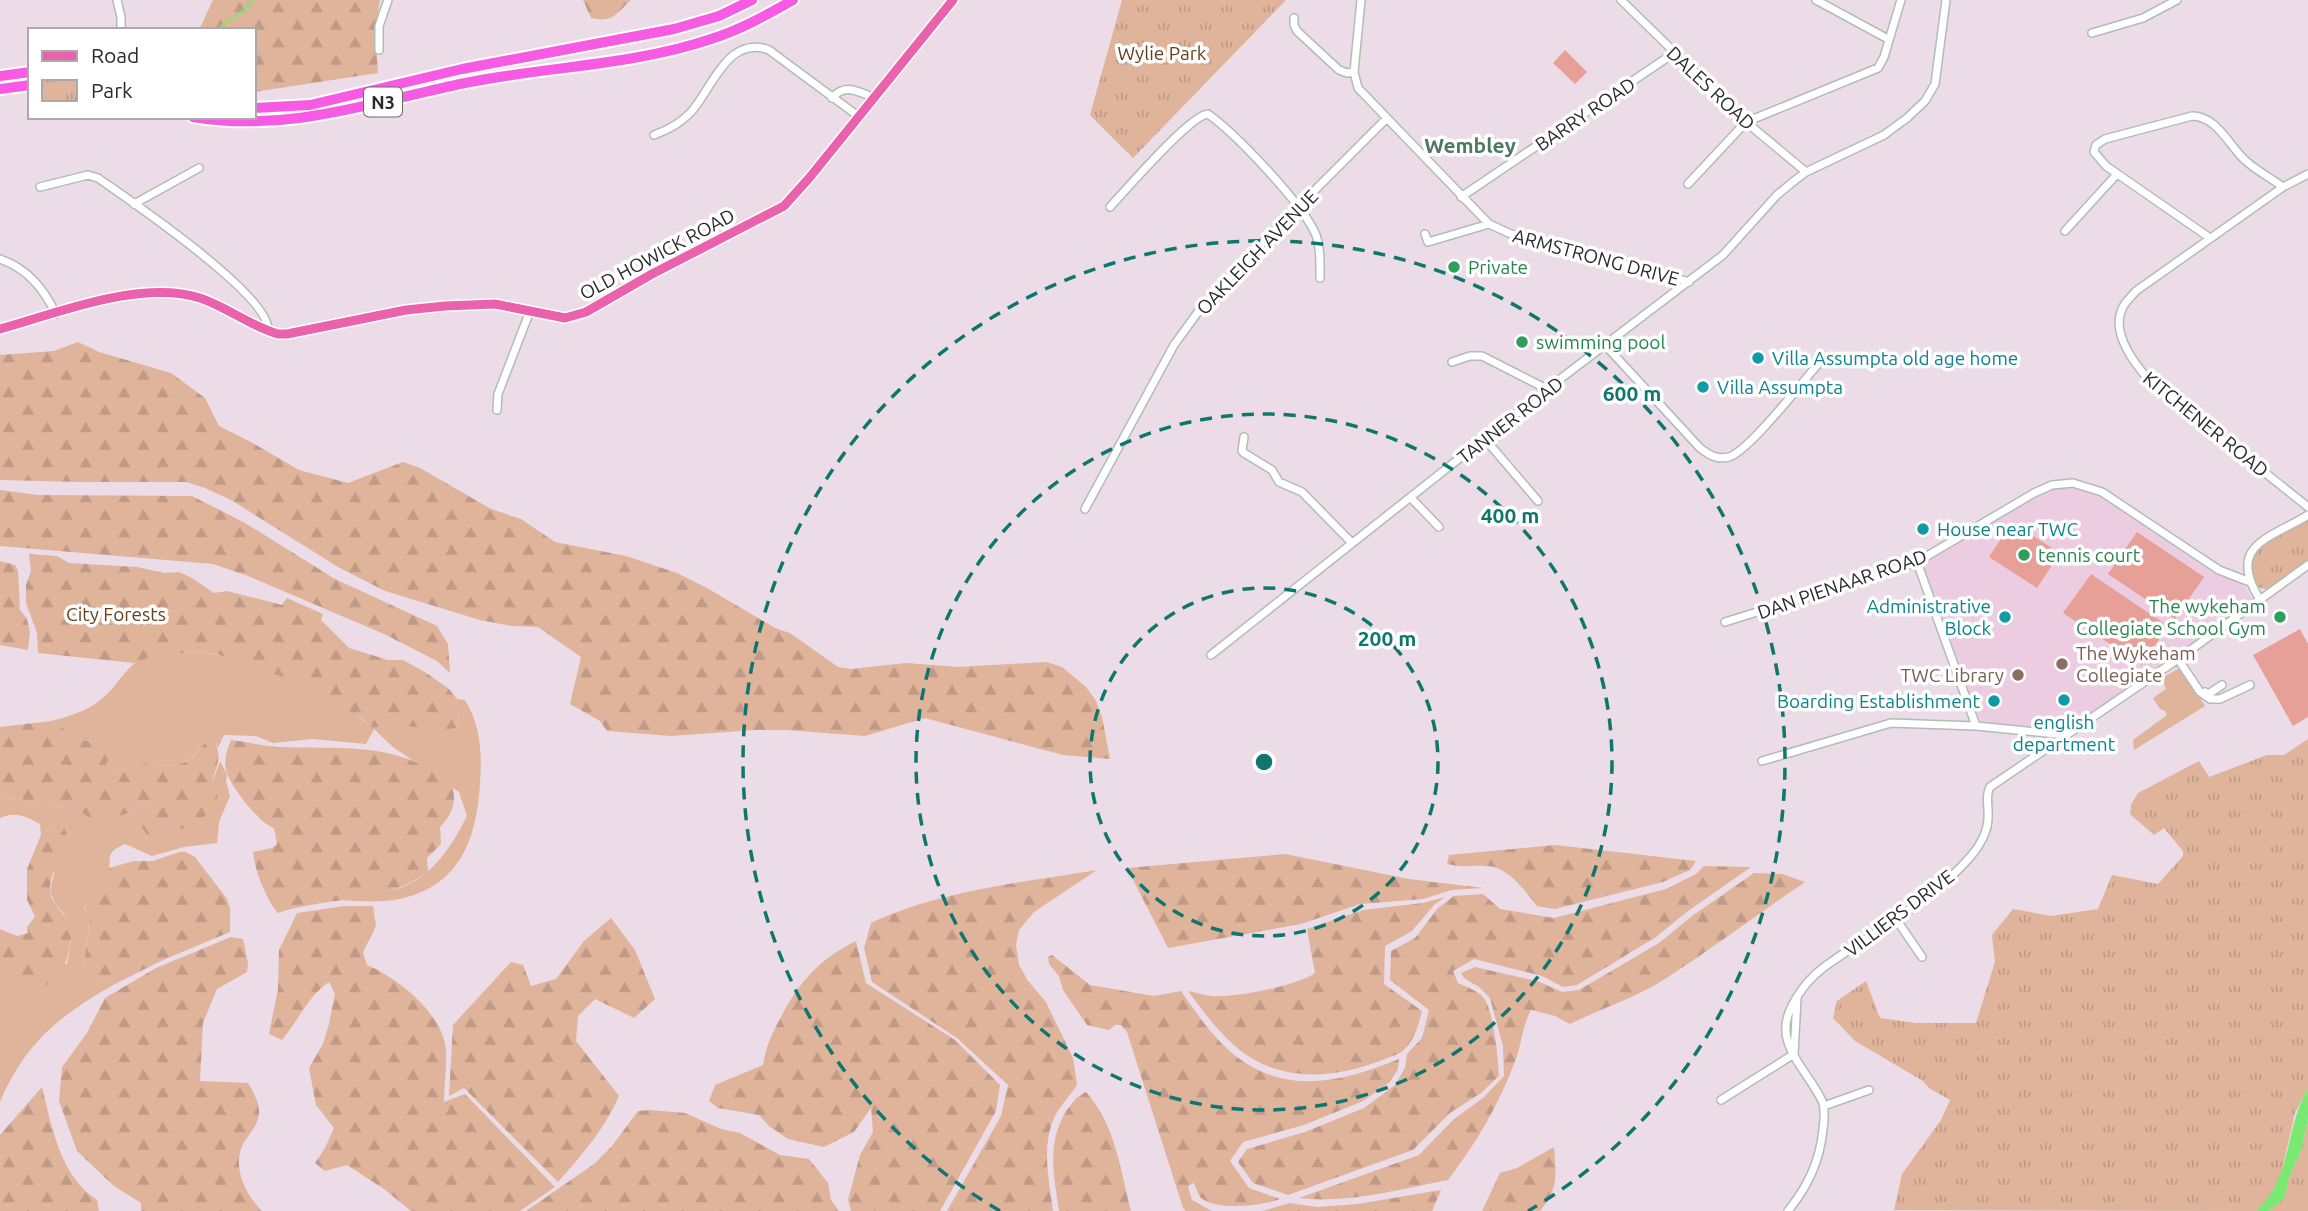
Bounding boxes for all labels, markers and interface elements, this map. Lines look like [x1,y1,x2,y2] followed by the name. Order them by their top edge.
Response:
[28,28,256,119] legend
[1118,42,1207,64] park label: Wylie Park
[1662,42,1760,134] street label: DALES ROAD
[91,43,139,67] text: Road
[1531,73,1639,155] street label: BARRY ROAD
[91,78,133,102] text: Park
[364,88,402,116] road number: N3
[1424,133,1516,157] district label: Wembley
[1192,185,1322,319] street label: OAKLEIGH AVENUE
[576,204,738,304] street label: OLD HOWICK ROAD
[1510,224,1682,290] street label: ARMSTRONG DRIVE
[1468,256,1528,278] place label: Private
[1446,259,1462,275] marker: Private
[1536,331,1665,353] place label: swimming pool
[1514,334,1530,350] marker: swimming pool
[1772,347,2018,369] place label: Villa Assumpta old age home
[1750,350,1766,366] marker: Villa Assumpta old age home
[2139,367,2273,481] street label: KITCHENER ROAD
[1453,372,1567,468] street label: TANNER ROAD
[1717,376,1843,398] place label: Villa Assumpta
[1695,379,1711,395] marker: Villa Assumpta
[1603,381,1661,405] text: 600 m
[1481,503,1539,527] text: 400 m
[1937,518,2078,540] place label: House near TWC
[1915,521,1931,537] marker: House near TWC
[2038,544,2141,566] place label: tennis court
[1754,545,1930,623] street label: DAN PIENAAR ROAD
[2016,547,2032,563] marker: tennis court
[1867,595,1991,639] place label: Administrative Block
[2076,595,2266,639] place label: The wykeham Collegiate School Gym
[66,603,166,625] park label: City Forests
[1997,609,2013,625] marker: Administrative Block
[2272,609,2288,625] marker: The wykeham Collegiate School Gym
[1358,626,1416,650] text: 200 m
[2076,642,2196,686] place label: The Wykeham Collegiate
[2054,656,2070,672] marker: The Wykeham Collegiate
[1900,664,2004,686] place label: TWC Library
[2010,667,2026,683] marker: TWC Library
[1777,690,1981,712] place label: Boarding Establishment
[2056,692,2072,708] marker: english department
[1986,693,2002,709] marker: Boarding Establishment
[2013,711,2116,755] place label: english department
[1252,750,1276,774] centre of rings
[1840,865,1958,961] street label: VILLIERS DRIVE

